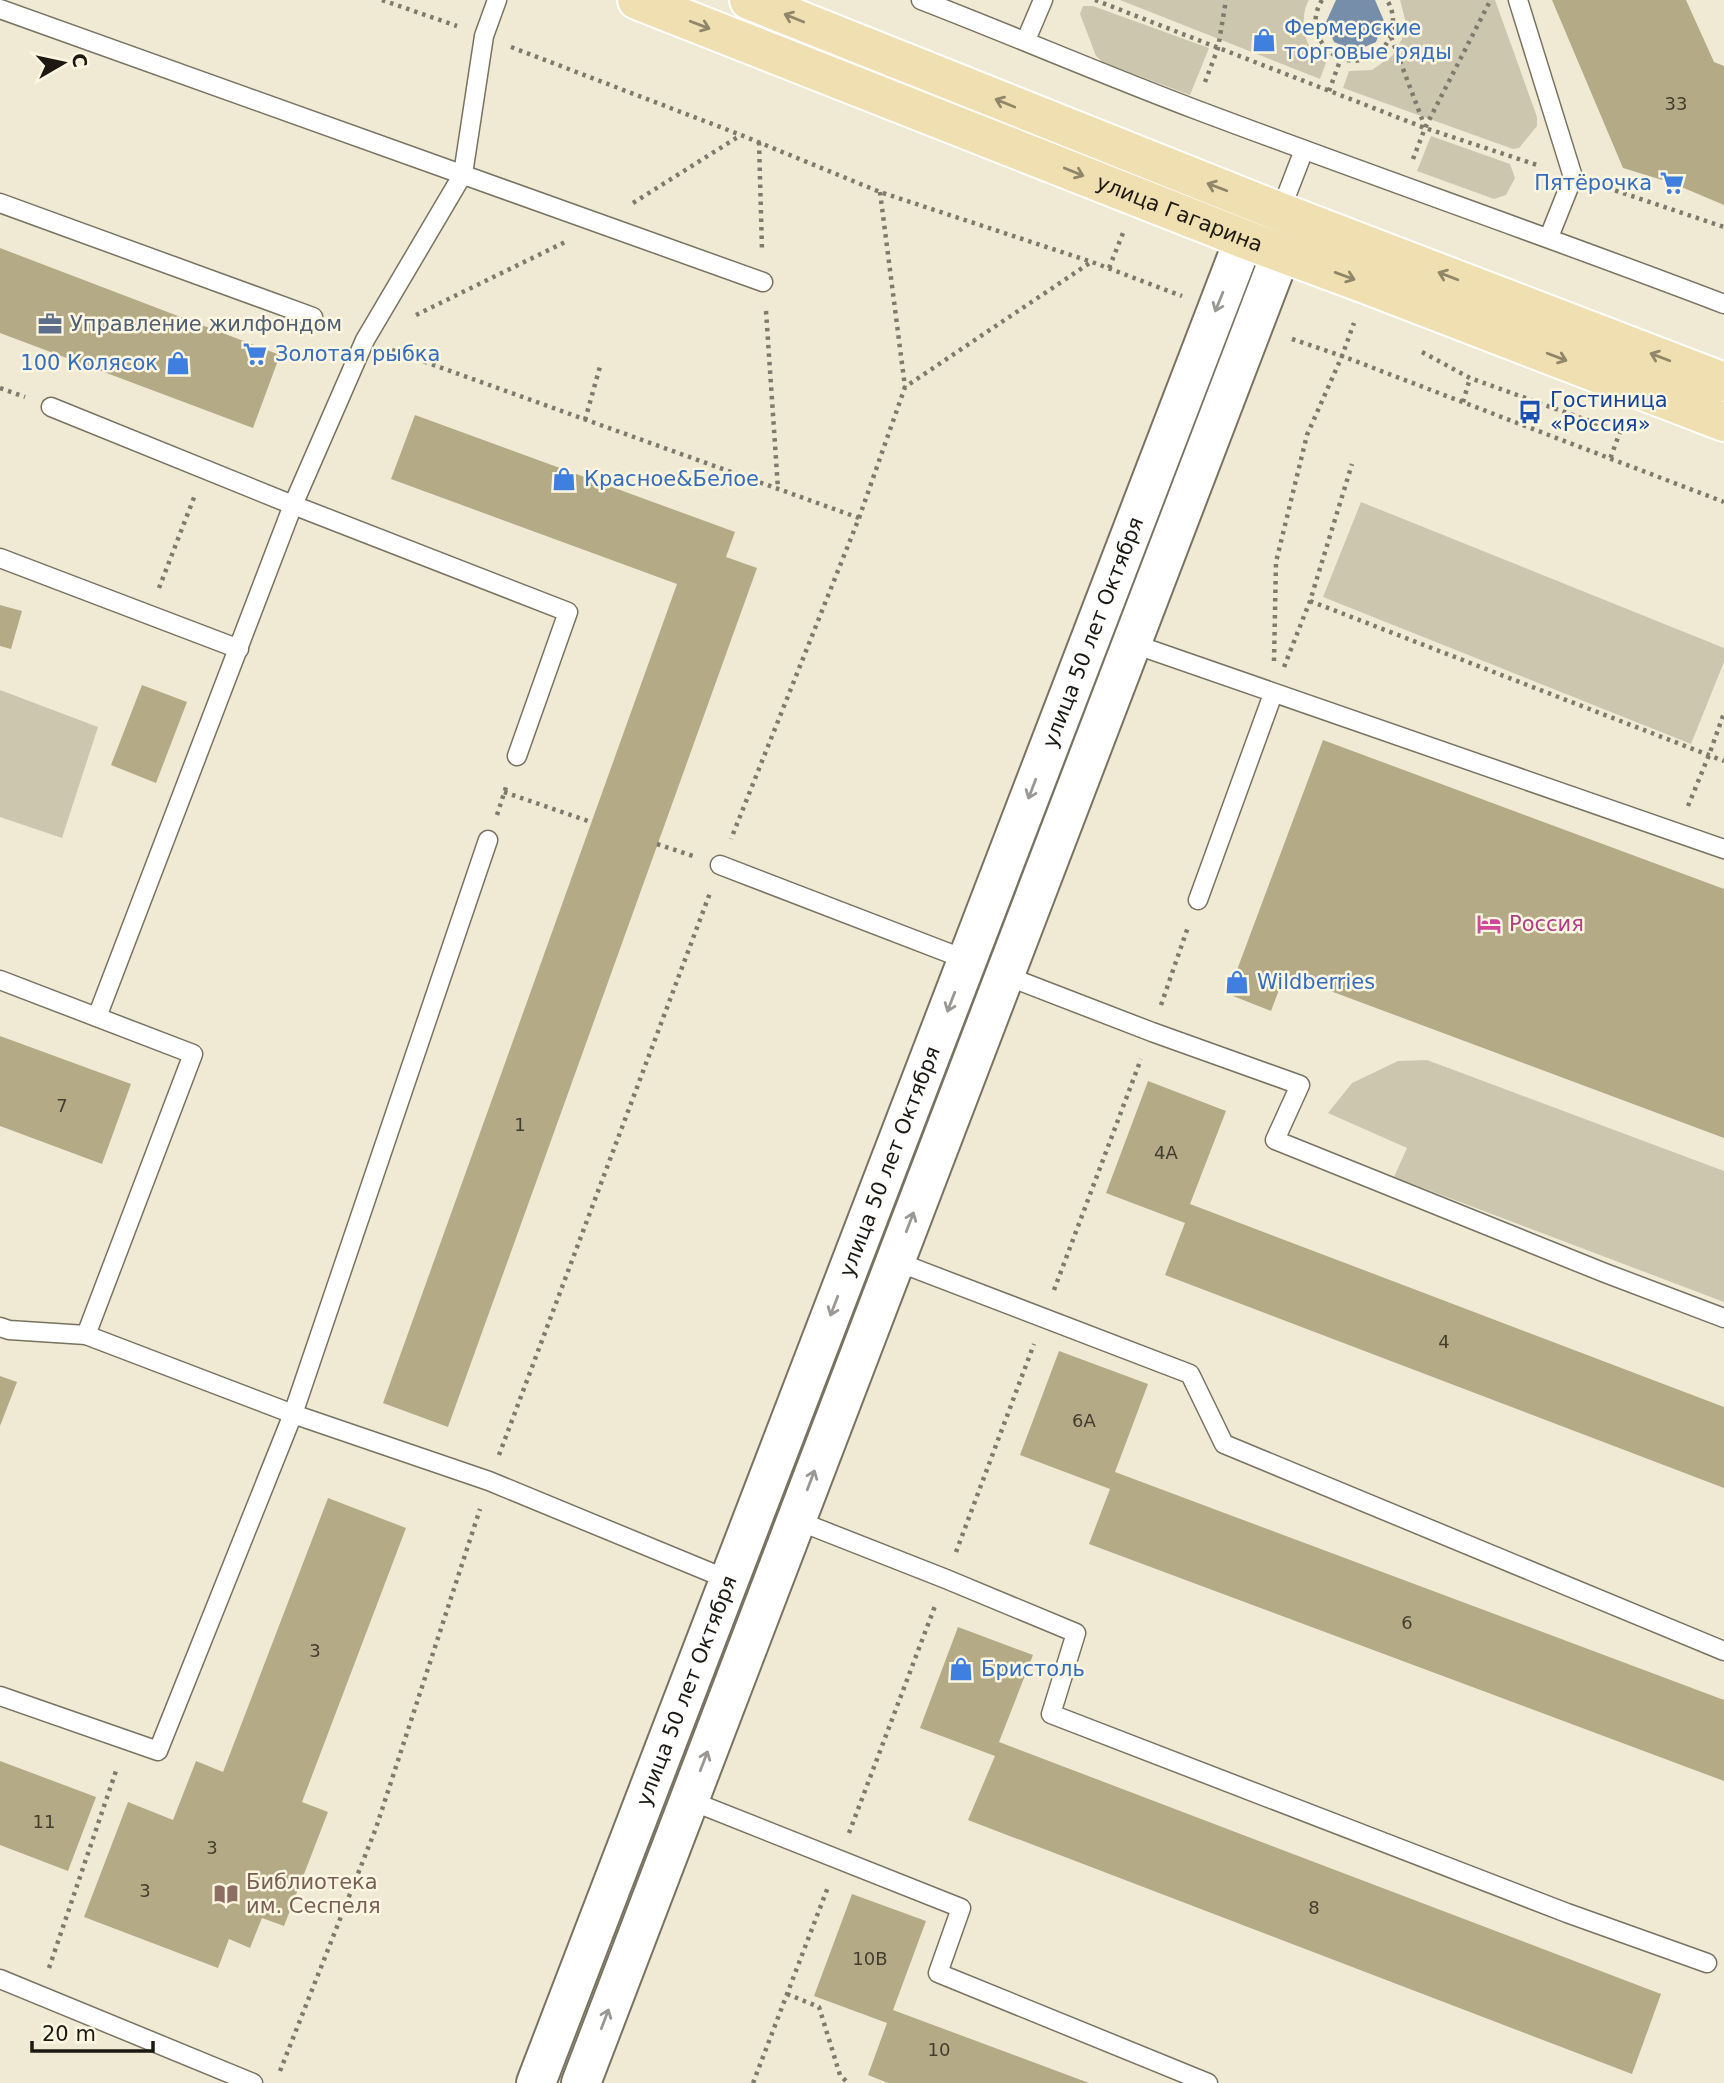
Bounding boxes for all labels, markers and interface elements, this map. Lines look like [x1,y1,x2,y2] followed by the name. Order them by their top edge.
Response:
[784,11,806,24] one-way arrow
[1284,16,1452,64] place label: Фермерские торговые ряды
[689,19,710,32] one-way arrow
[1250,26,1278,54] shop icon: Фермерские торговые ряды
[28,28,98,98] north arrow
[68,52,92,69] text: С
[1665,93,1687,114] house number: 33
[995,96,1017,109] one-way arrow
[1063,167,1085,180] one-way arrow
[1658,169,1686,197] supermarket icon: Пятёрочка
[1093,170,1266,257] street label: улица Гагарина
[1534,171,1652,195] place label: Пятёрочка
[1206,180,1228,193] one-way arrow
[1437,269,1459,281] one-way arrow
[1333,271,1355,283] one-way arrow
[1212,291,1225,313] one-way arrow
[36,310,64,338] office icon: Управление жилфондом
[70,312,342,336] place label: Управление жилфондом
[241,340,269,368] supermarket icon: Золотая рыбка
[275,342,440,366] place label: Золотая рыбка
[164,349,192,377] shop icon: 100 Колясок
[1650,350,1672,363] one-way arrow
[20,351,158,375] place label: 100 Колясок
[1546,352,1568,365] one-way arrow
[1550,388,1668,436] place label: Гостиница «Россия»
[1516,398,1544,426] bus stop icon: Гостиница «Россия»
[550,465,578,493] shop icon: Красное&Белое
[584,467,759,491] place label: Красное&Белое
[1038,514,1148,751] street label: улица 50 лет Октября
[1025,778,1038,800] one-way arrow
[1475,910,1503,938] hotel icon: Россия
[1509,912,1584,936] place label: Россия
[1223,968,1251,996] shop icon: Wildberries
[1257,970,1375,994] place label: Wildberries
[944,990,956,1012] one-way arrow
[835,1043,945,1280] street label: улица 50 лет Октября
[56,1095,68,1116] house number: 7
[514,1114,526,1135] house number: 1
[1154,1142,1179,1163] house number: 4А
[904,1211,917,1233] one-way arrow
[827,1294,840,1316] one-way arrow
[1438,1331,1450,1352] house number: 4
[1072,1410,1097,1431] house number: 6А
[806,1469,818,1491] one-way arrow
[631,1572,742,1810] street label: улица 50 лет Октября
[1401,1612,1413,1633] house number: 6
[309,1640,321,1661] house number: 3
[947,1655,975,1683] shop icon: Бристоль
[981,1657,1085,1681] place label: Бристоль
[698,1751,711,1772] one-way arrow
[33,1811,55,1832] house number: 11
[206,1837,218,1858] house number: 3
[246,1870,381,1918] place label: Библиотека им. Сеспеля
[139,1880,151,1901] house number: 3
[212,1880,240,1908] library icon: Библиотека им. Сеспеля
[1308,1897,1320,1918] house number: 8
[852,1948,888,1969] house number: 10В
[600,2009,612,2031] one-way arrow
[32,2010,152,2054] scale bar
[42,2022,96,2046] text: 20 m
[928,2039,950,2060] house number: 10

